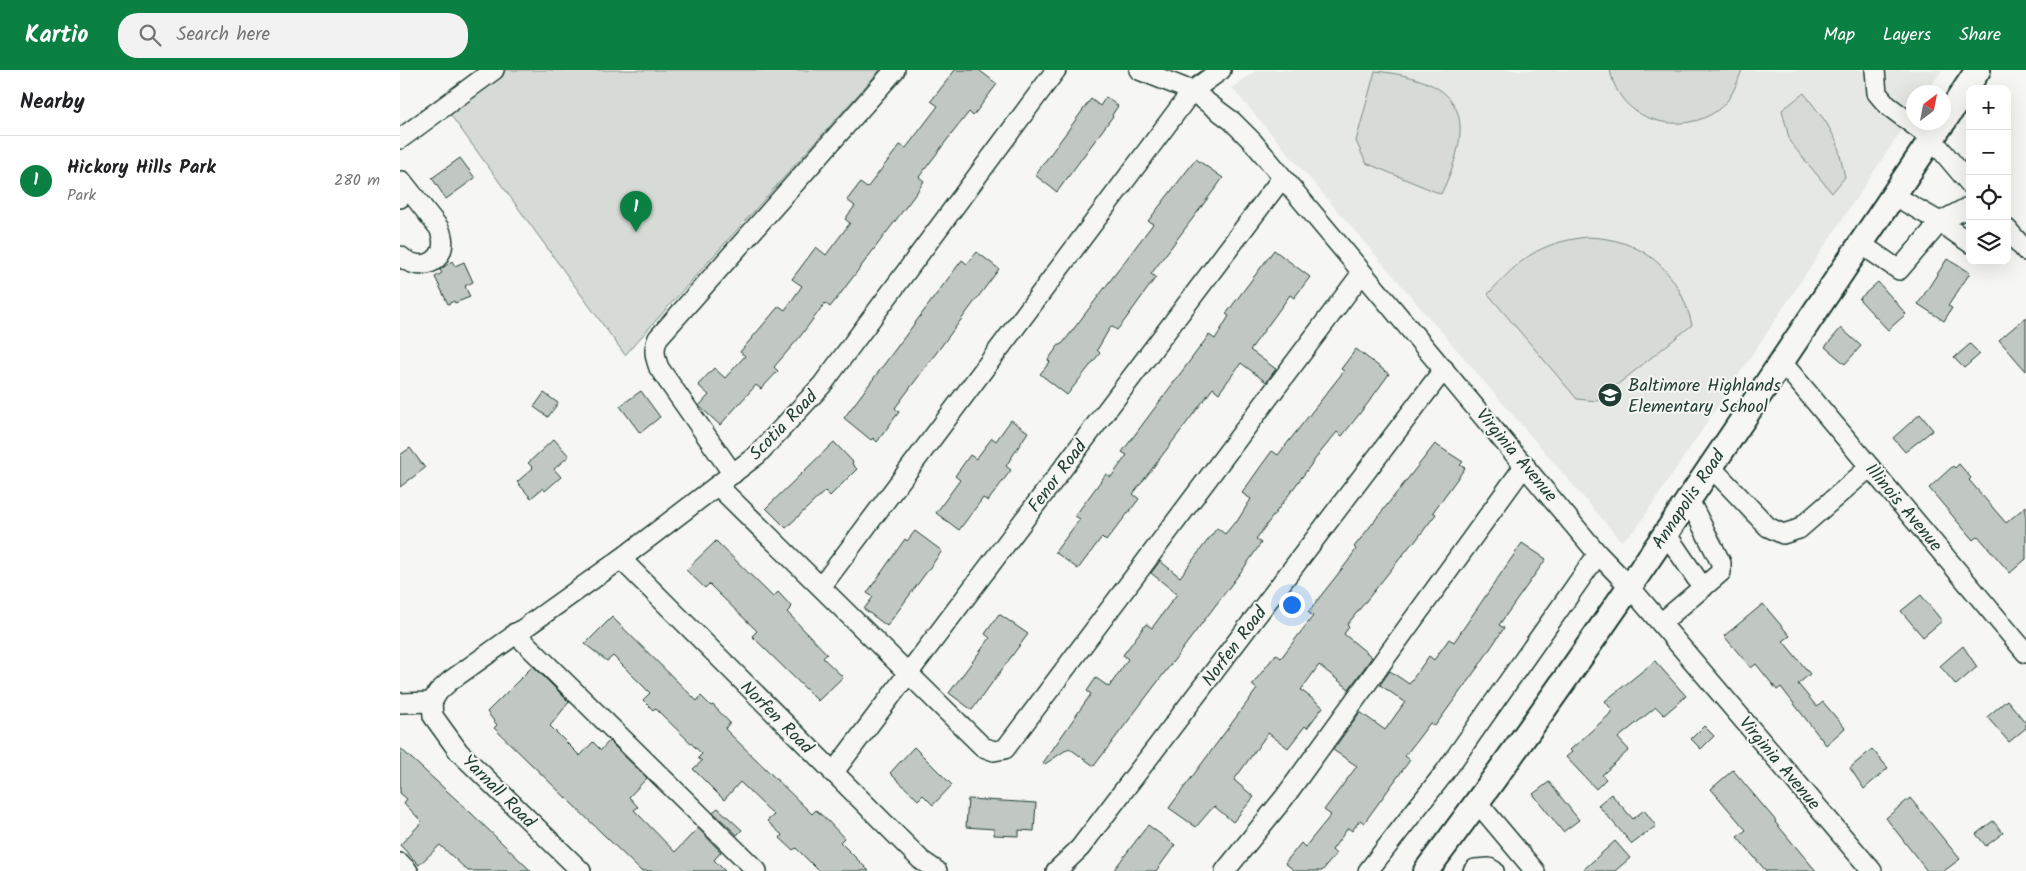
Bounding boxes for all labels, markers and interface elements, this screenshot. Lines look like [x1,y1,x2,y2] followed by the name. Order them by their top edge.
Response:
[118,13,468,58] search box
[25,16,88,55] text: Kartio
[176,20,270,50] text: Search here
[136,21,164,49] icon: search
[1824,21,1855,50] text: Map
[1883,21,1931,50] text: Layers
[1959,21,2001,50] text: Share
[1906,85,1951,130] north arrow
[1966,85,2011,265] map controls
[1966,85,2011,130] button: +
[20,86,85,119] text: Nearby
[1966,130,2011,175] button: −
[67,153,216,183] text: Hickory Hills Park
[34,168,38,193] text: 1
[334,168,380,193] text: 280 m
[1966,175,2011,220] button: locate
[67,183,96,208] text: Park
[620,191,652,232] pin: 1
[1966,220,2011,265] button: layers
[1628,372,1781,422] place label: Baltimore Highlands Elementary School
[1597,382,1623,408] school or university icon: Baltimore Highlands Elementary School
[743,383,826,468] street label: Scotia Road
[1468,403,1564,509] street label: Virginia Avenue
[1021,434,1096,519] street label: Fenor Road
[1645,443,1734,556] street label: Annapolis Road
[1857,457,1949,559] street label: Illinois Avenue
[1279,592,1305,618] your location
[1195,600,1276,693] street label: Norfen Road
[732,675,820,762] street label: Norfen Road
[1731,711,1827,817] street label: Virginia Avenue
[454,748,542,837] street label: Yarnall Road

